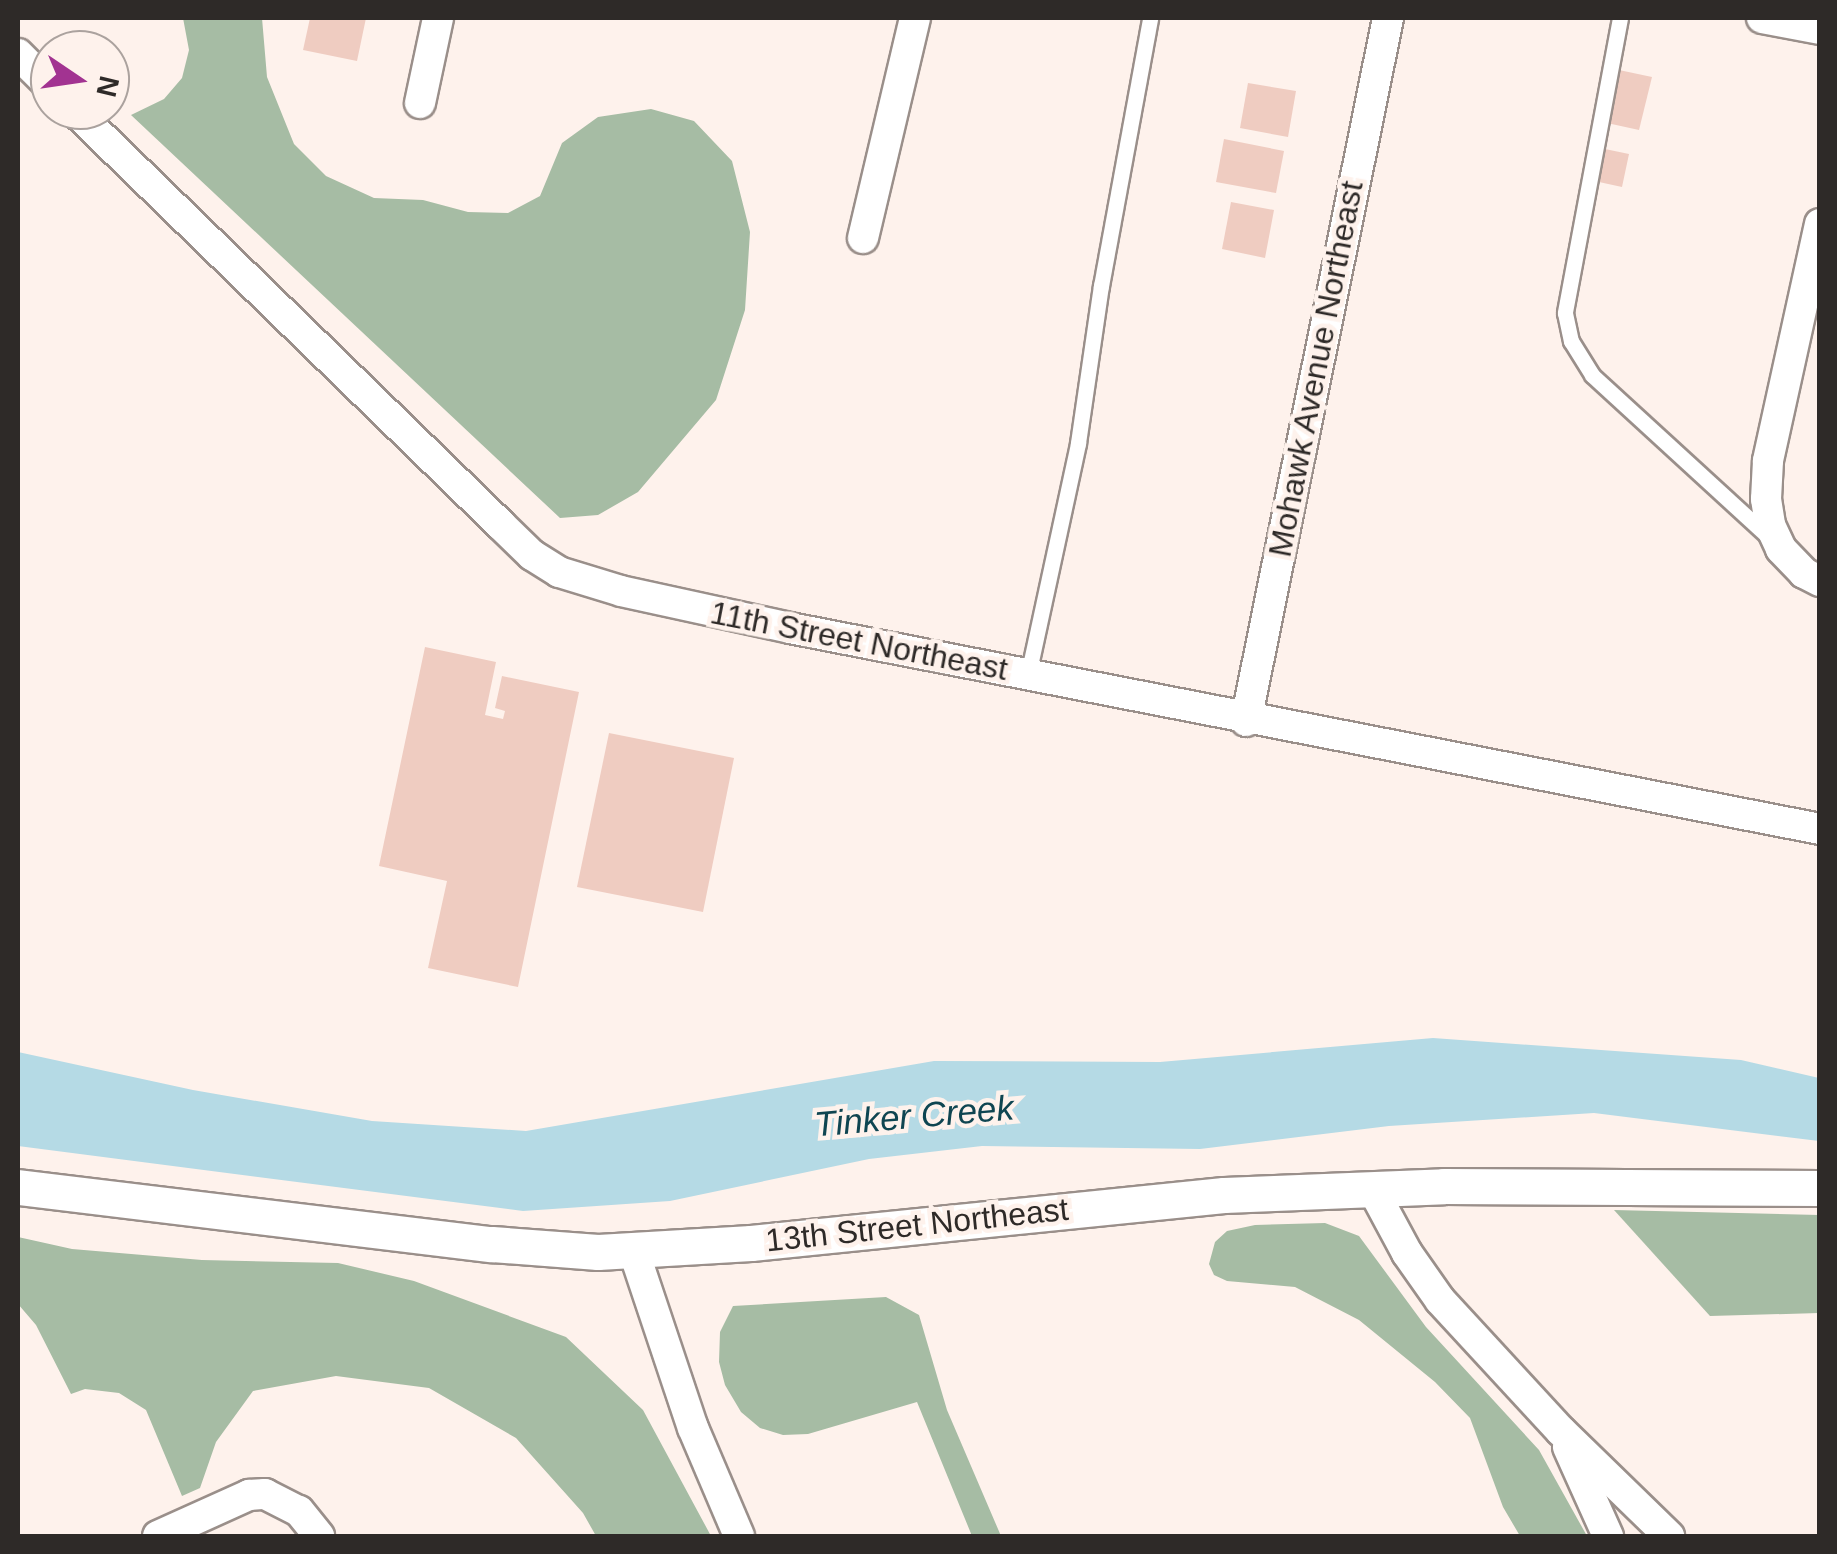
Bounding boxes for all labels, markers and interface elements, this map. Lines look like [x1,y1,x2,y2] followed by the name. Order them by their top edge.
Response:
[30,30,130,130] north arrow
[90,73,125,100] text: N
[1261,177,1371,561] street label: Mohawk Avenue Northeast
[707,593,1011,689] street label: 11th Street Northeast
[813,1086,1015,1146] water label: Tinker Creek
[764,1190,1070,1260] street label: 13th Street Northeast

